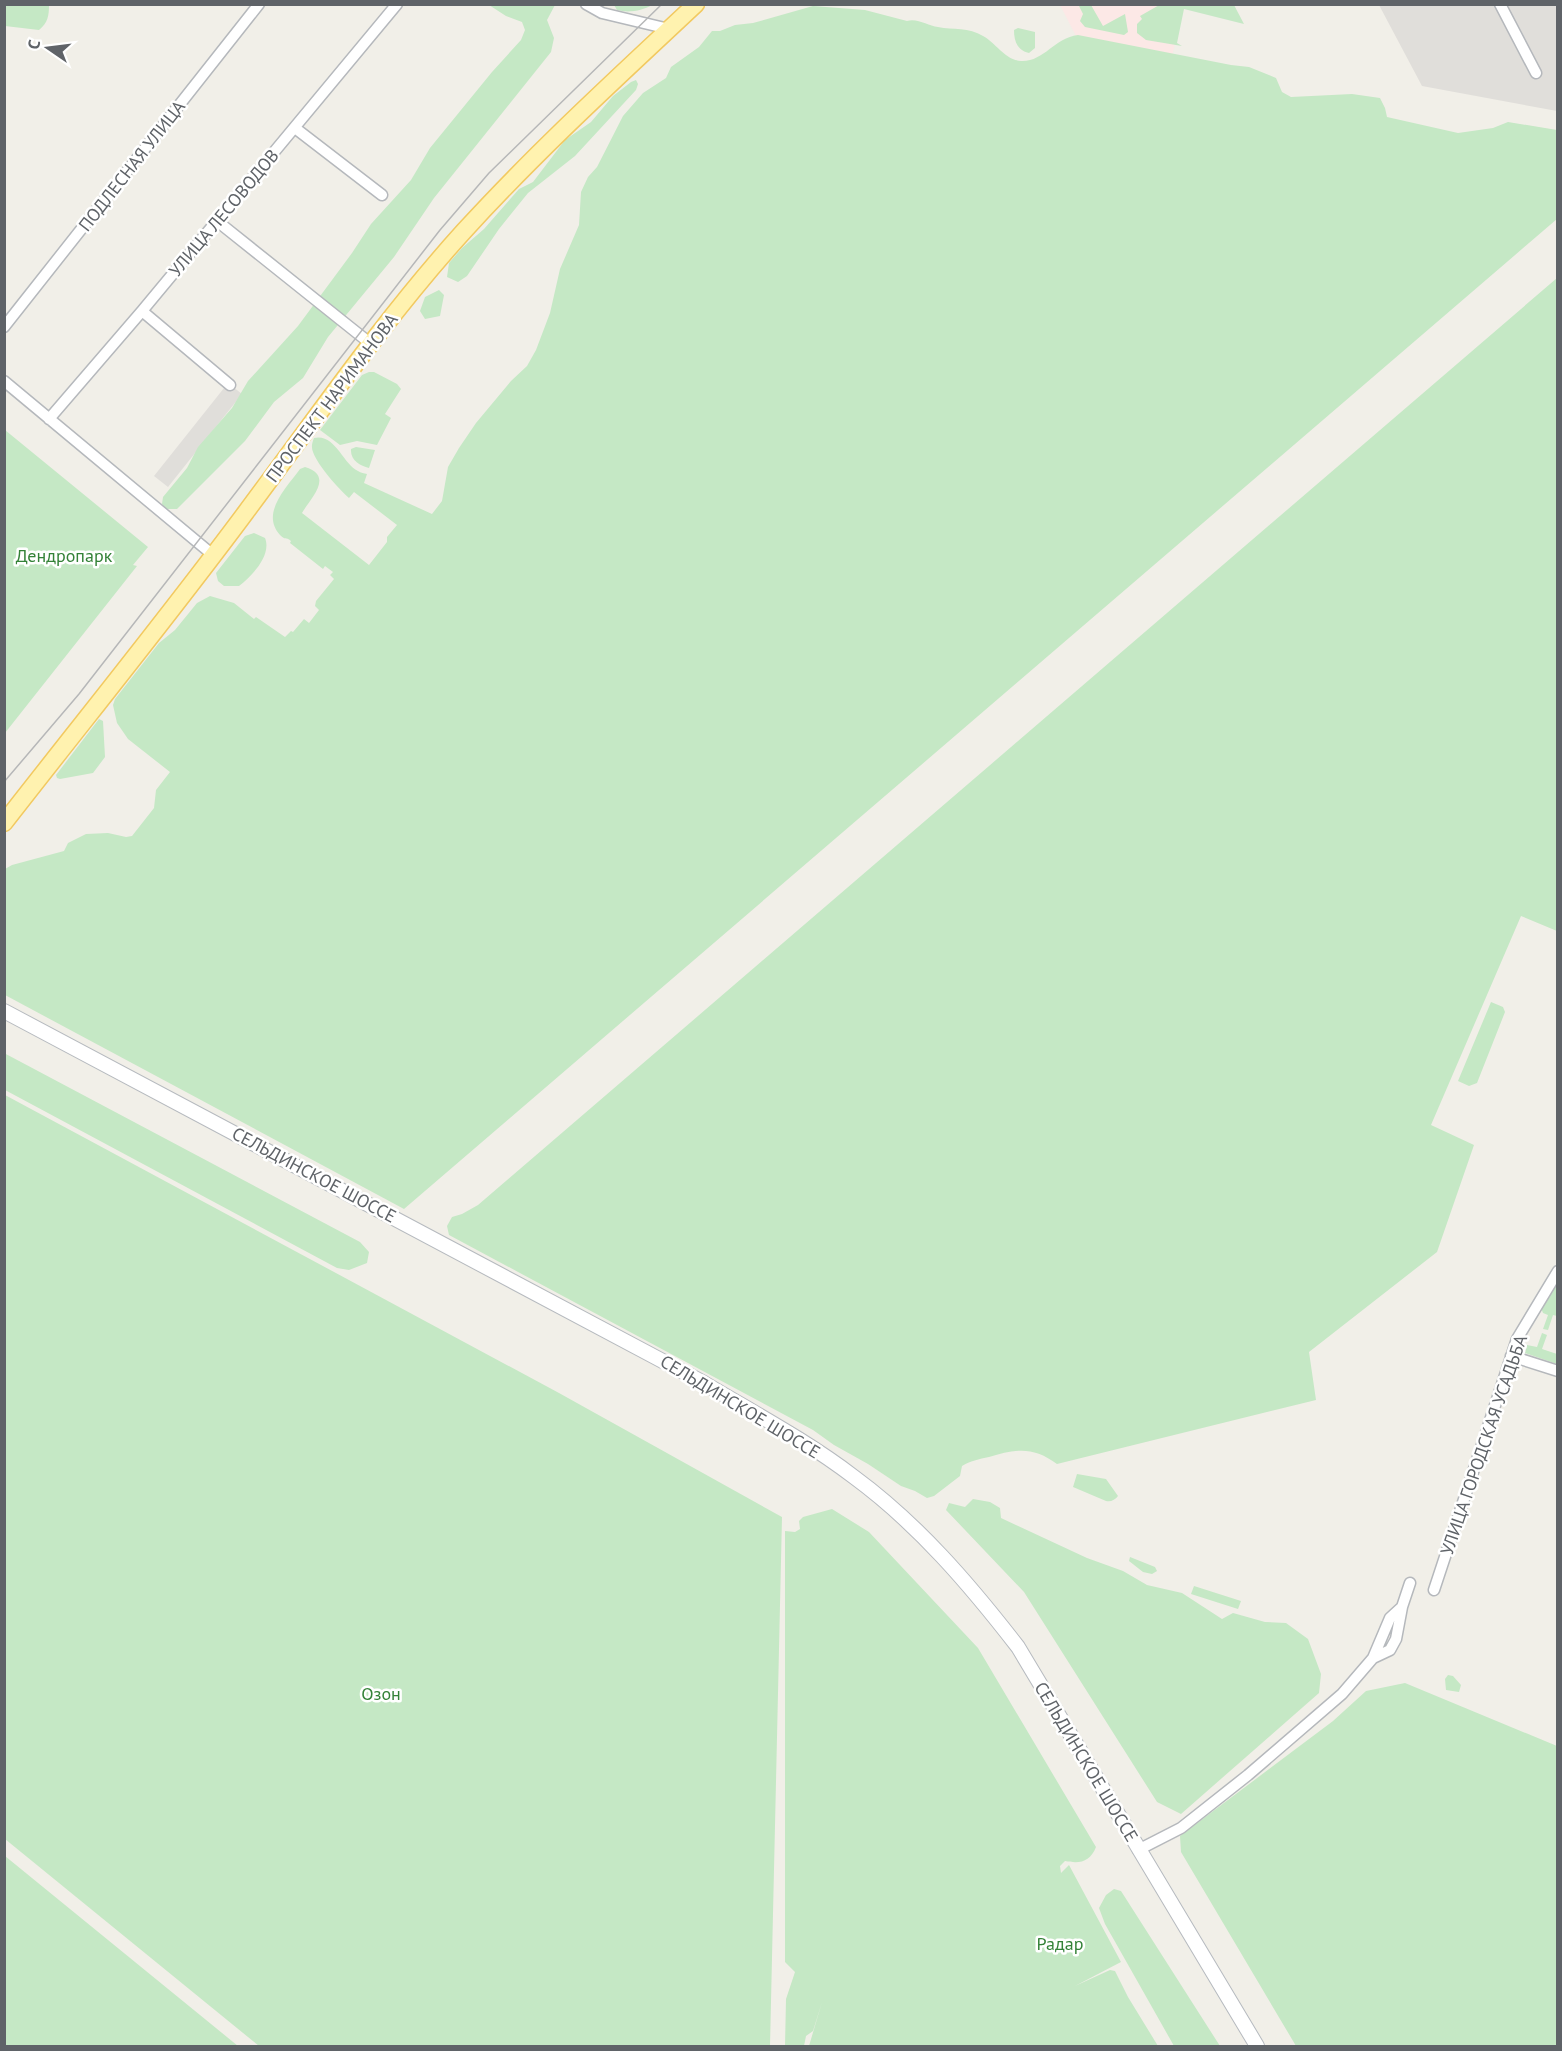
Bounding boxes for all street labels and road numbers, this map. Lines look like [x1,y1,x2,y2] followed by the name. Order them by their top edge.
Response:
[73,95,190,236] street label: ПОДЛЕСНАЯ УЛИЦА
[164,144,284,281] street label: УЛИЦА ЛЕСОВОДОВ
[260,308,403,487] street label: ПРОСПЕКТ НАРИМАНОВА
[228,1122,400,1228] street label: СЕЛЬДИНСКОЕ ШОССЕ
[1435,1331,1532,1558] street label: УЛИЦА ГОРОДСКАЯ УСАДЬБА
[656,1350,824,1463] street label: СЕЛЬДИНСКОЕ ШОССЕ
[1030,1678,1143,1846] street label: СЕЛЬДИНСКОЕ ШОССЕ

